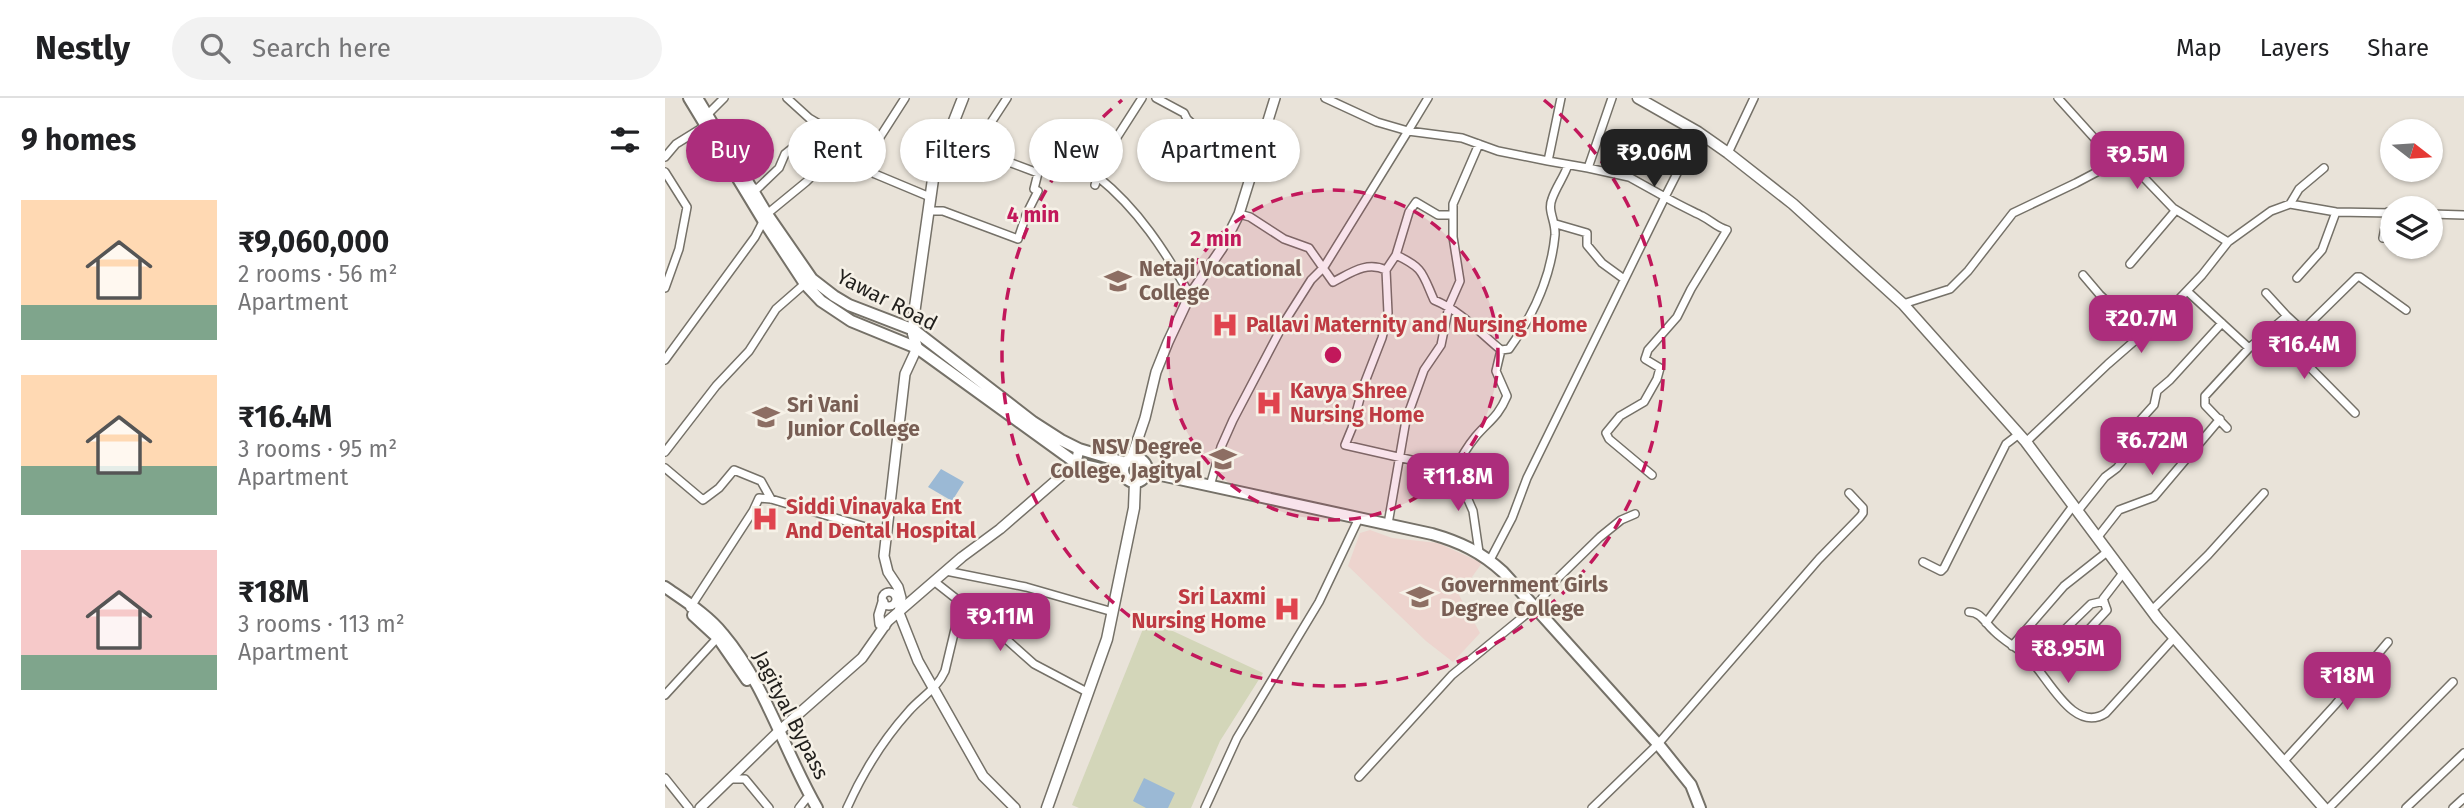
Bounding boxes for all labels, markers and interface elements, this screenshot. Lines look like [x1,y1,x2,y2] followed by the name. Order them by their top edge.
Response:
[172,17,662,80] search box
[35,28,130,68] text: Nestly
[196,29,234,67] icon: search
[252,33,391,64] text: Search here
[2176,34,2222,62] text: Map
[2260,34,2329,62] text: Layers
[2367,34,2429,62] text: Share
[686,119,774,182] chip: Buy
[788,119,886,182] chip: Rent
[900,119,1015,182] chip: Filters
[1029,119,1123,182] chip: New
[1137,119,1300,182] chip: Apartment
[2380,119,2443,182] north arrow
[2380,119,2443,259] map controls
[606,121,644,159] icon: filters
[21,122,136,158] text: 9 homes
[1597,130,1711,189] pin: ₹9.06M
[2088,132,2186,191] pin: ₹9.5M
[1616,138,1692,166] text: ₹9.06M
[2106,140,2168,168] text: ₹9.5M
[2380,196,2443,259] button: layers
[1007,202,1059,228] text: 4 min
[238,224,389,260] text: ₹9,060,000
[1190,226,1242,252] text: 2 min
[77,228,161,312] icon: home
[1139,256,1302,306] place label: Netaji Vocational College
[238,260,397,288] text: 2 rooms · 56 m²
[832,264,942,336] street label: Yawar Road
[1103,266,1133,296] school or university icon: Netaji Vocational College
[238,288,348,316] text: Apartment
[2084,296,2198,355] pin: ₹20.7M
[2105,304,2177,332] text: ₹20.7M
[1210,310,1240,340] hospital icon: Pallavi Maternity and Nursing Home
[1246,312,1588,338] place label: Pallavi Maternity and Nursing Home
[2247,322,2361,381] pin: ₹16.4M
[2268,330,2340,358] text: ₹16.4M
[1321,343,1345,367] centre of rings
[1290,378,1425,428] place label: Kavya Shree Nursing Home
[1254,388,1284,418] hospital icon: Kavya Shree Nursing Home
[786,392,920,442] place label: Sri Vani Junior College
[238,399,332,435] text: ₹16.4M
[751,402,781,432] school or university icon: Sri Vani Junior College
[77,403,161,487] icon: home
[2095,418,2209,477] pin: ₹6.72M
[2116,426,2188,454] text: ₹6.72M
[1050,434,1203,484] place label: NSV Degree College, Jagityal
[238,435,397,463] text: 3 rooms · 95 m²
[1208,444,1238,474] school or university icon: NSV Degree College, Jagityal
[1401,454,1515,513] pin: ₹11.8M
[1423,462,1493,490] text: ₹11.8M
[238,463,348,491] text: Apartment
[785,494,977,544] place label: Siddi Vinayaka Ent And Dental Hospital
[750,504,780,534] hospital icon: Siddi Vinayaka Ent And Dental Hospital
[1441,572,1608,622] place label: Government Girls Degree College
[238,574,309,610] text: ₹18M
[77,578,161,662] icon: home
[1405,582,1435,612] school or university icon: Government Girls Degree College
[1132,584,1266,634] place label: Sri Laxmi Nursing Home
[943,594,1057,653] pin: ₹9.11M
[1272,594,1302,624] hospital icon: Sri Laxmi Nursing Home
[966,602,1034,630] text: ₹9.11M
[238,610,405,638] text: 3 rooms · 113 m²
[2011,626,2125,685] pin: ₹8.95M
[2031,634,2105,662] text: ₹8.95M
[238,638,348,666] text: Apartment
[747,646,835,784] street label: Jagityal Bypass
[2306,652,2388,712] pin: ₹18M
[2320,661,2374,689] text: ₹18M

